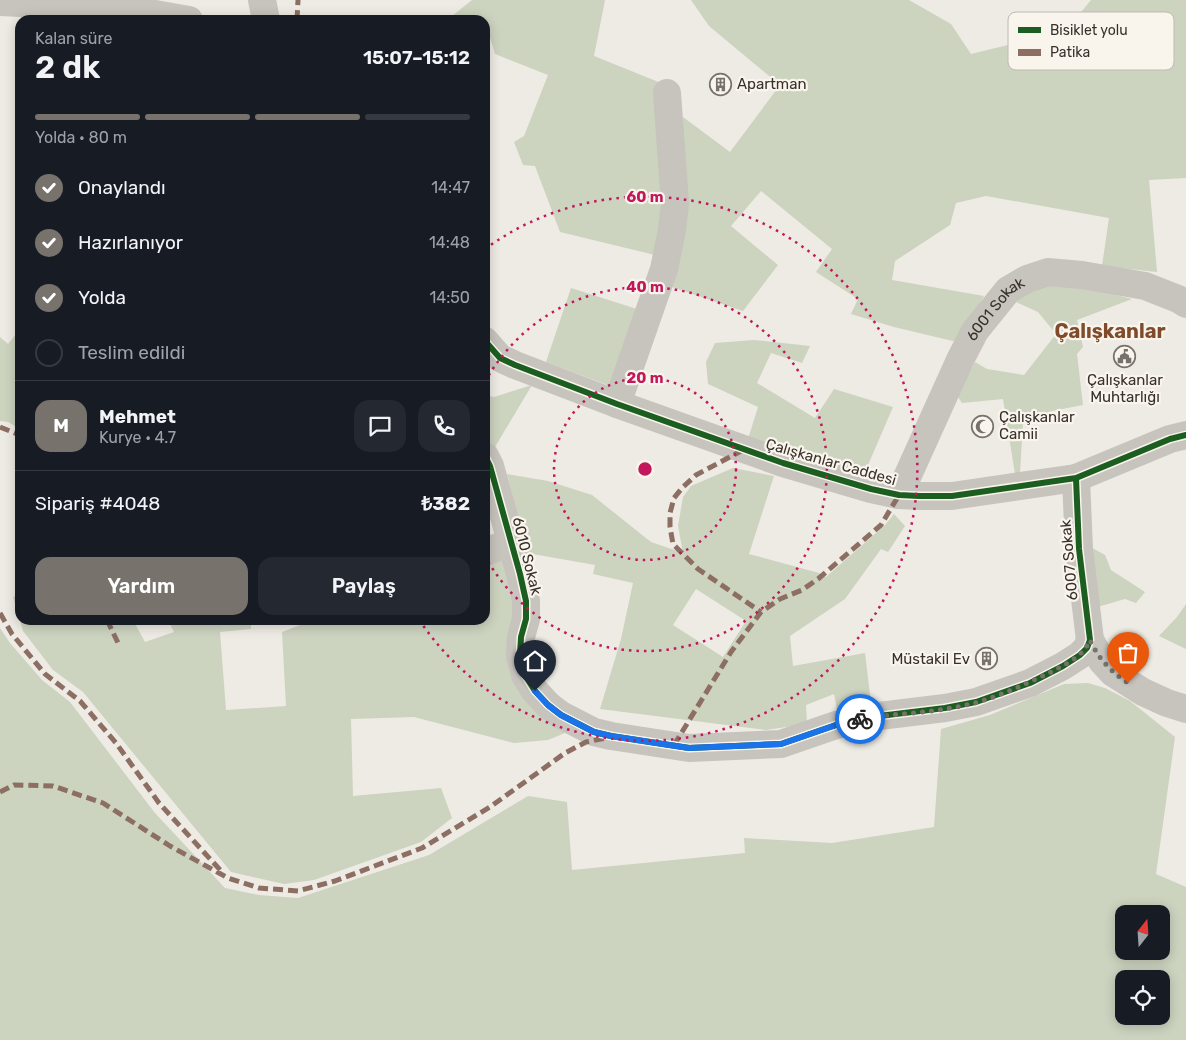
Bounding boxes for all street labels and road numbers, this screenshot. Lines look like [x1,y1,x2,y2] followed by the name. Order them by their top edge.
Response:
[963,273,1028,344] street label: 6001 Sokak
[764,435,898,489] street label: Çalışkanlar Caddesi
[509,515,545,597] street label: 6010 Sokak
[1056,519,1081,601] street label: 6007 Sokak

